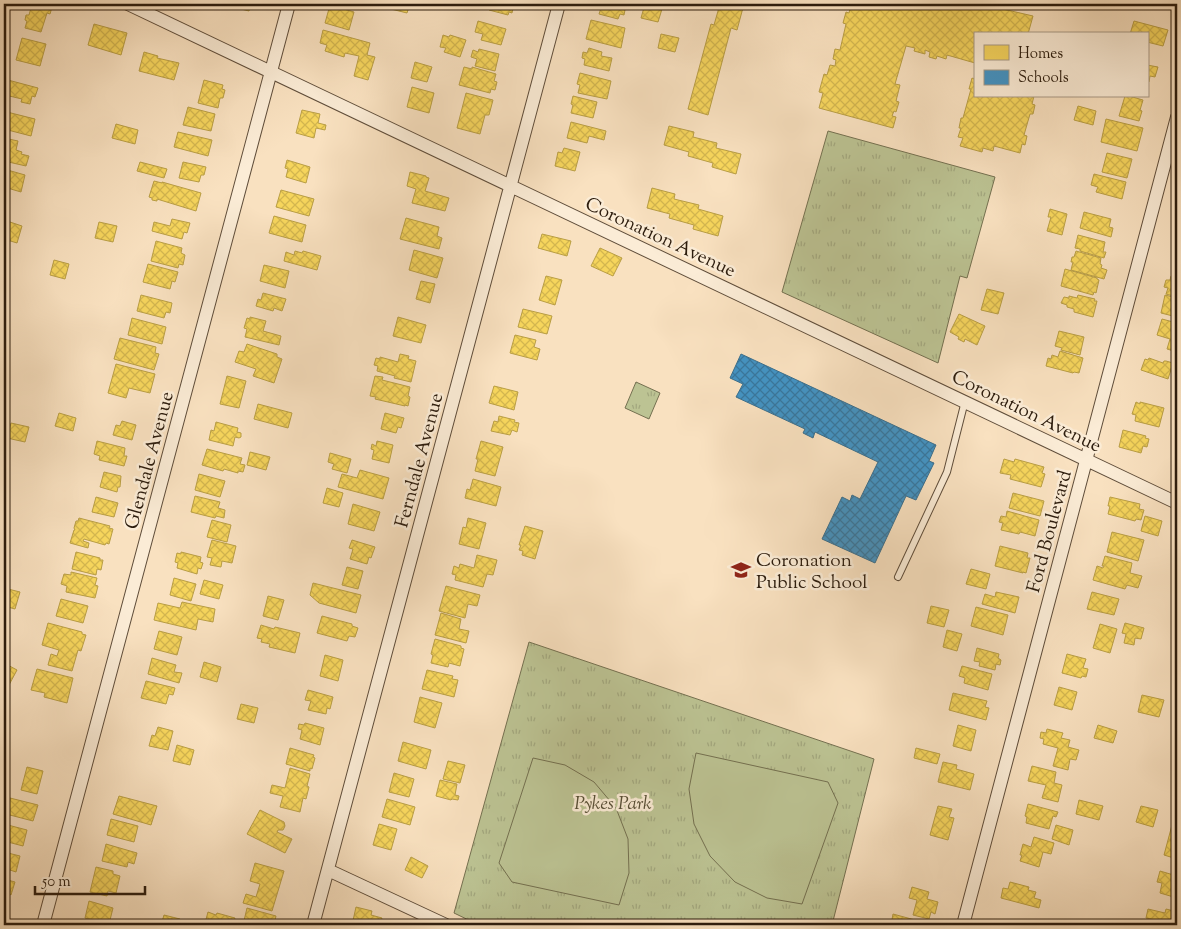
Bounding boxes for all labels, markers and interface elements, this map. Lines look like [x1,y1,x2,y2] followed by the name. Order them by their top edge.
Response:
[974,32,1148,98] legend
[1018,44,1063,65] text: Homes
[1018,68,1069,89] text: Schools
[580,191,740,285] street label: Coronation Avenue
[947,364,1105,460] street label: Coronation Avenue
[119,389,182,533] street label: Glendale Avenue
[389,390,451,531] street label: Ferndale Avenue
[1021,467,1080,596] street label: Ford Boulevard
[756,548,868,597] place label: Coronation Public School
[730,559,752,581] school or university icon: Coronation Public School
[574,791,652,818] park label: Pykes Park
[35,864,145,896] scale bar
[41,872,71,893] text: 50 m

